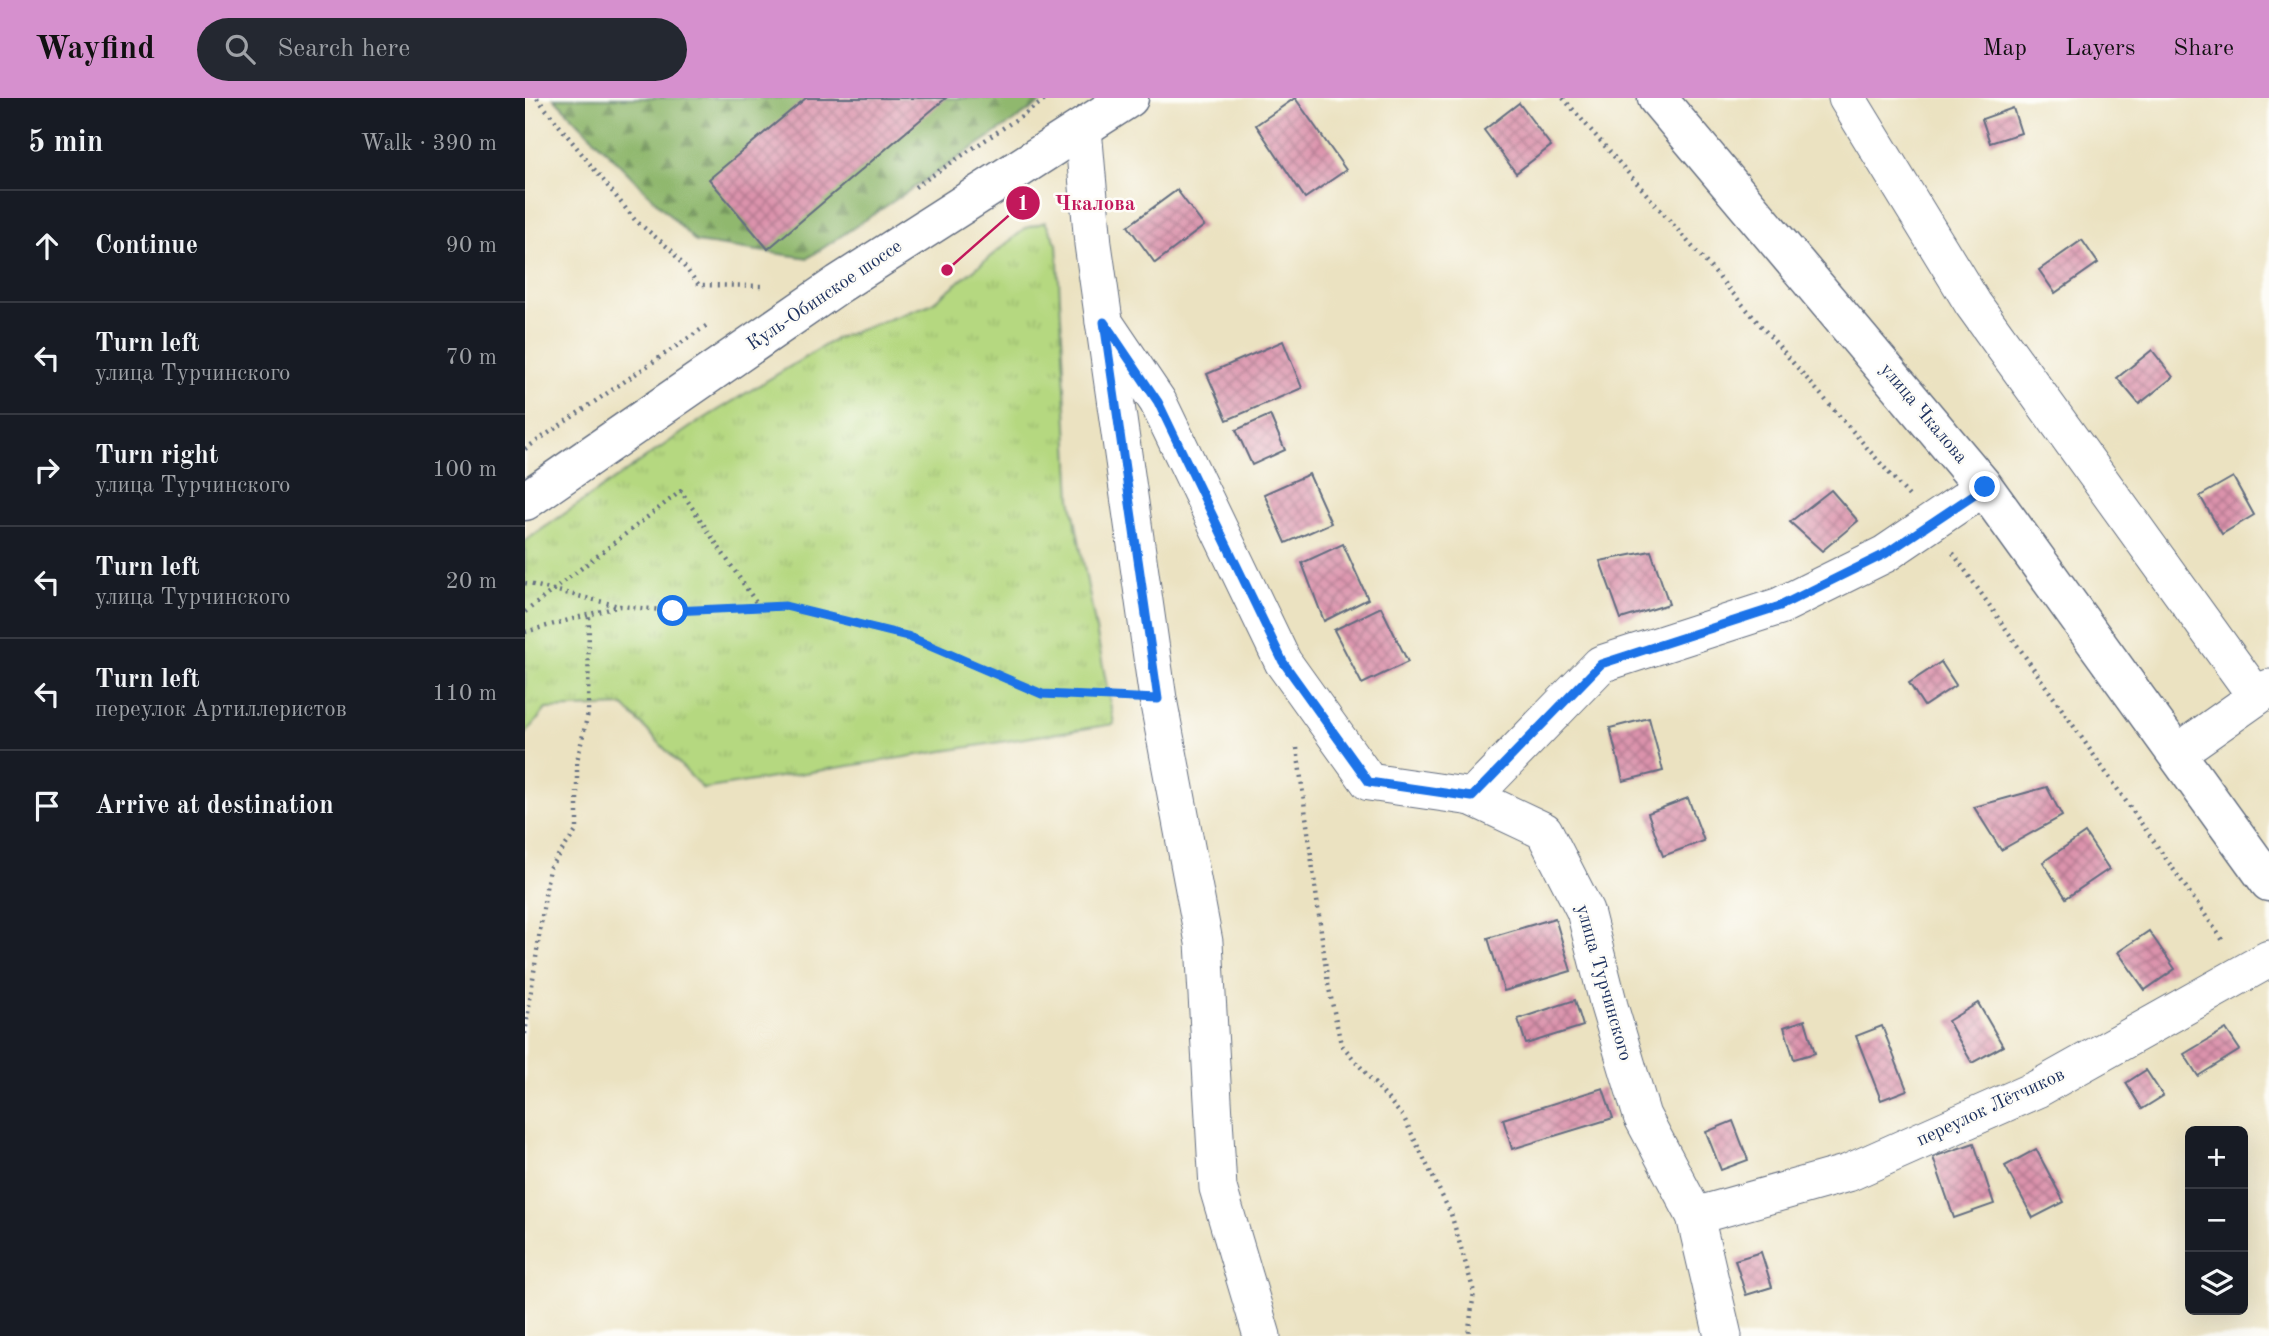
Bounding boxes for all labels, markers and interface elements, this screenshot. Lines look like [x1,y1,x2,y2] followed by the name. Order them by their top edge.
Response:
[197,18,687,81] search box
[221,30,259,68] icon: search
[35,33,155,66] text: Wayfind
[277,36,410,62] text: Search here
[1983,37,2027,61] text: Map
[2065,37,2135,61] text: Layers
[2173,37,2234,61] text: Share
[28,128,103,158] text: 5 min
[361,132,497,155] text: Walk · 390 m
[1005,182,1149,224] callout: Чкалова
[1017,194,1029,215] text: 1
[1055,194,1136,215] text: Чкалова
[28,227,66,265] icon: ahead
[95,233,198,259] text: Continue
[446,234,497,257] text: 90 m
[744,237,906,355] street label: Куль-Обинское шоссе
[95,331,200,357] text: Turn left
[28,339,66,377] icon: left
[446,346,497,369] text: 70 m
[1876,360,1971,468] street label: улица Чкалова
[95,362,291,385] text: улица Турчинского
[95,443,218,469] text: Turn right
[28,451,66,489] icon: right
[432,458,497,481] text: 100 m
[1969,471,2000,502] route end
[95,474,291,497] text: улица Турчинского
[95,555,200,581] text: Turn left
[28,563,66,601] icon: left
[446,570,497,593] text: 20 m
[95,586,291,609] text: улица Турчинского
[657,595,688,626] route start
[95,667,200,693] text: Turn left
[28,675,66,713] icon: left
[432,682,497,705] text: 110 m
[95,698,347,721] text: переулок Артиллеристов
[28,787,66,825] icon: arrive
[95,793,334,819] text: Arrive at destination
[1572,903,1634,1063] street label: улица Турчинского
[1914,1065,2068,1151] street label: переулок Лётчиков
[2185,1126,2248,1315] map controls
[2185,1126,2248,1189] button: +
[2185,1189,2248,1252] button: −
[2185,1252,2248,1315] button: layers

